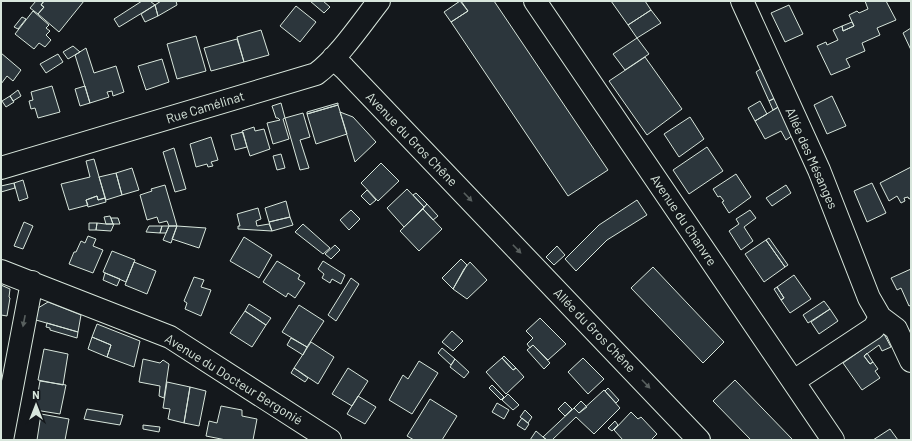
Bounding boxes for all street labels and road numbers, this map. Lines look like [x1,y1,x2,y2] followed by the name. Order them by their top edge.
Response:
[164,87,246,127] street label: Rue Camélinat
[363,89,461,189] street label: Avenue du Gros Chêne
[782,105,842,211] street label: Allée des Mésanges
[648,171,721,269] street label: Avenue du Chanvre
[551,284,639,376] street label: Allée du Gros Chêne
[162,330,306,428] street label: Avenue du Docteur Bergonié

